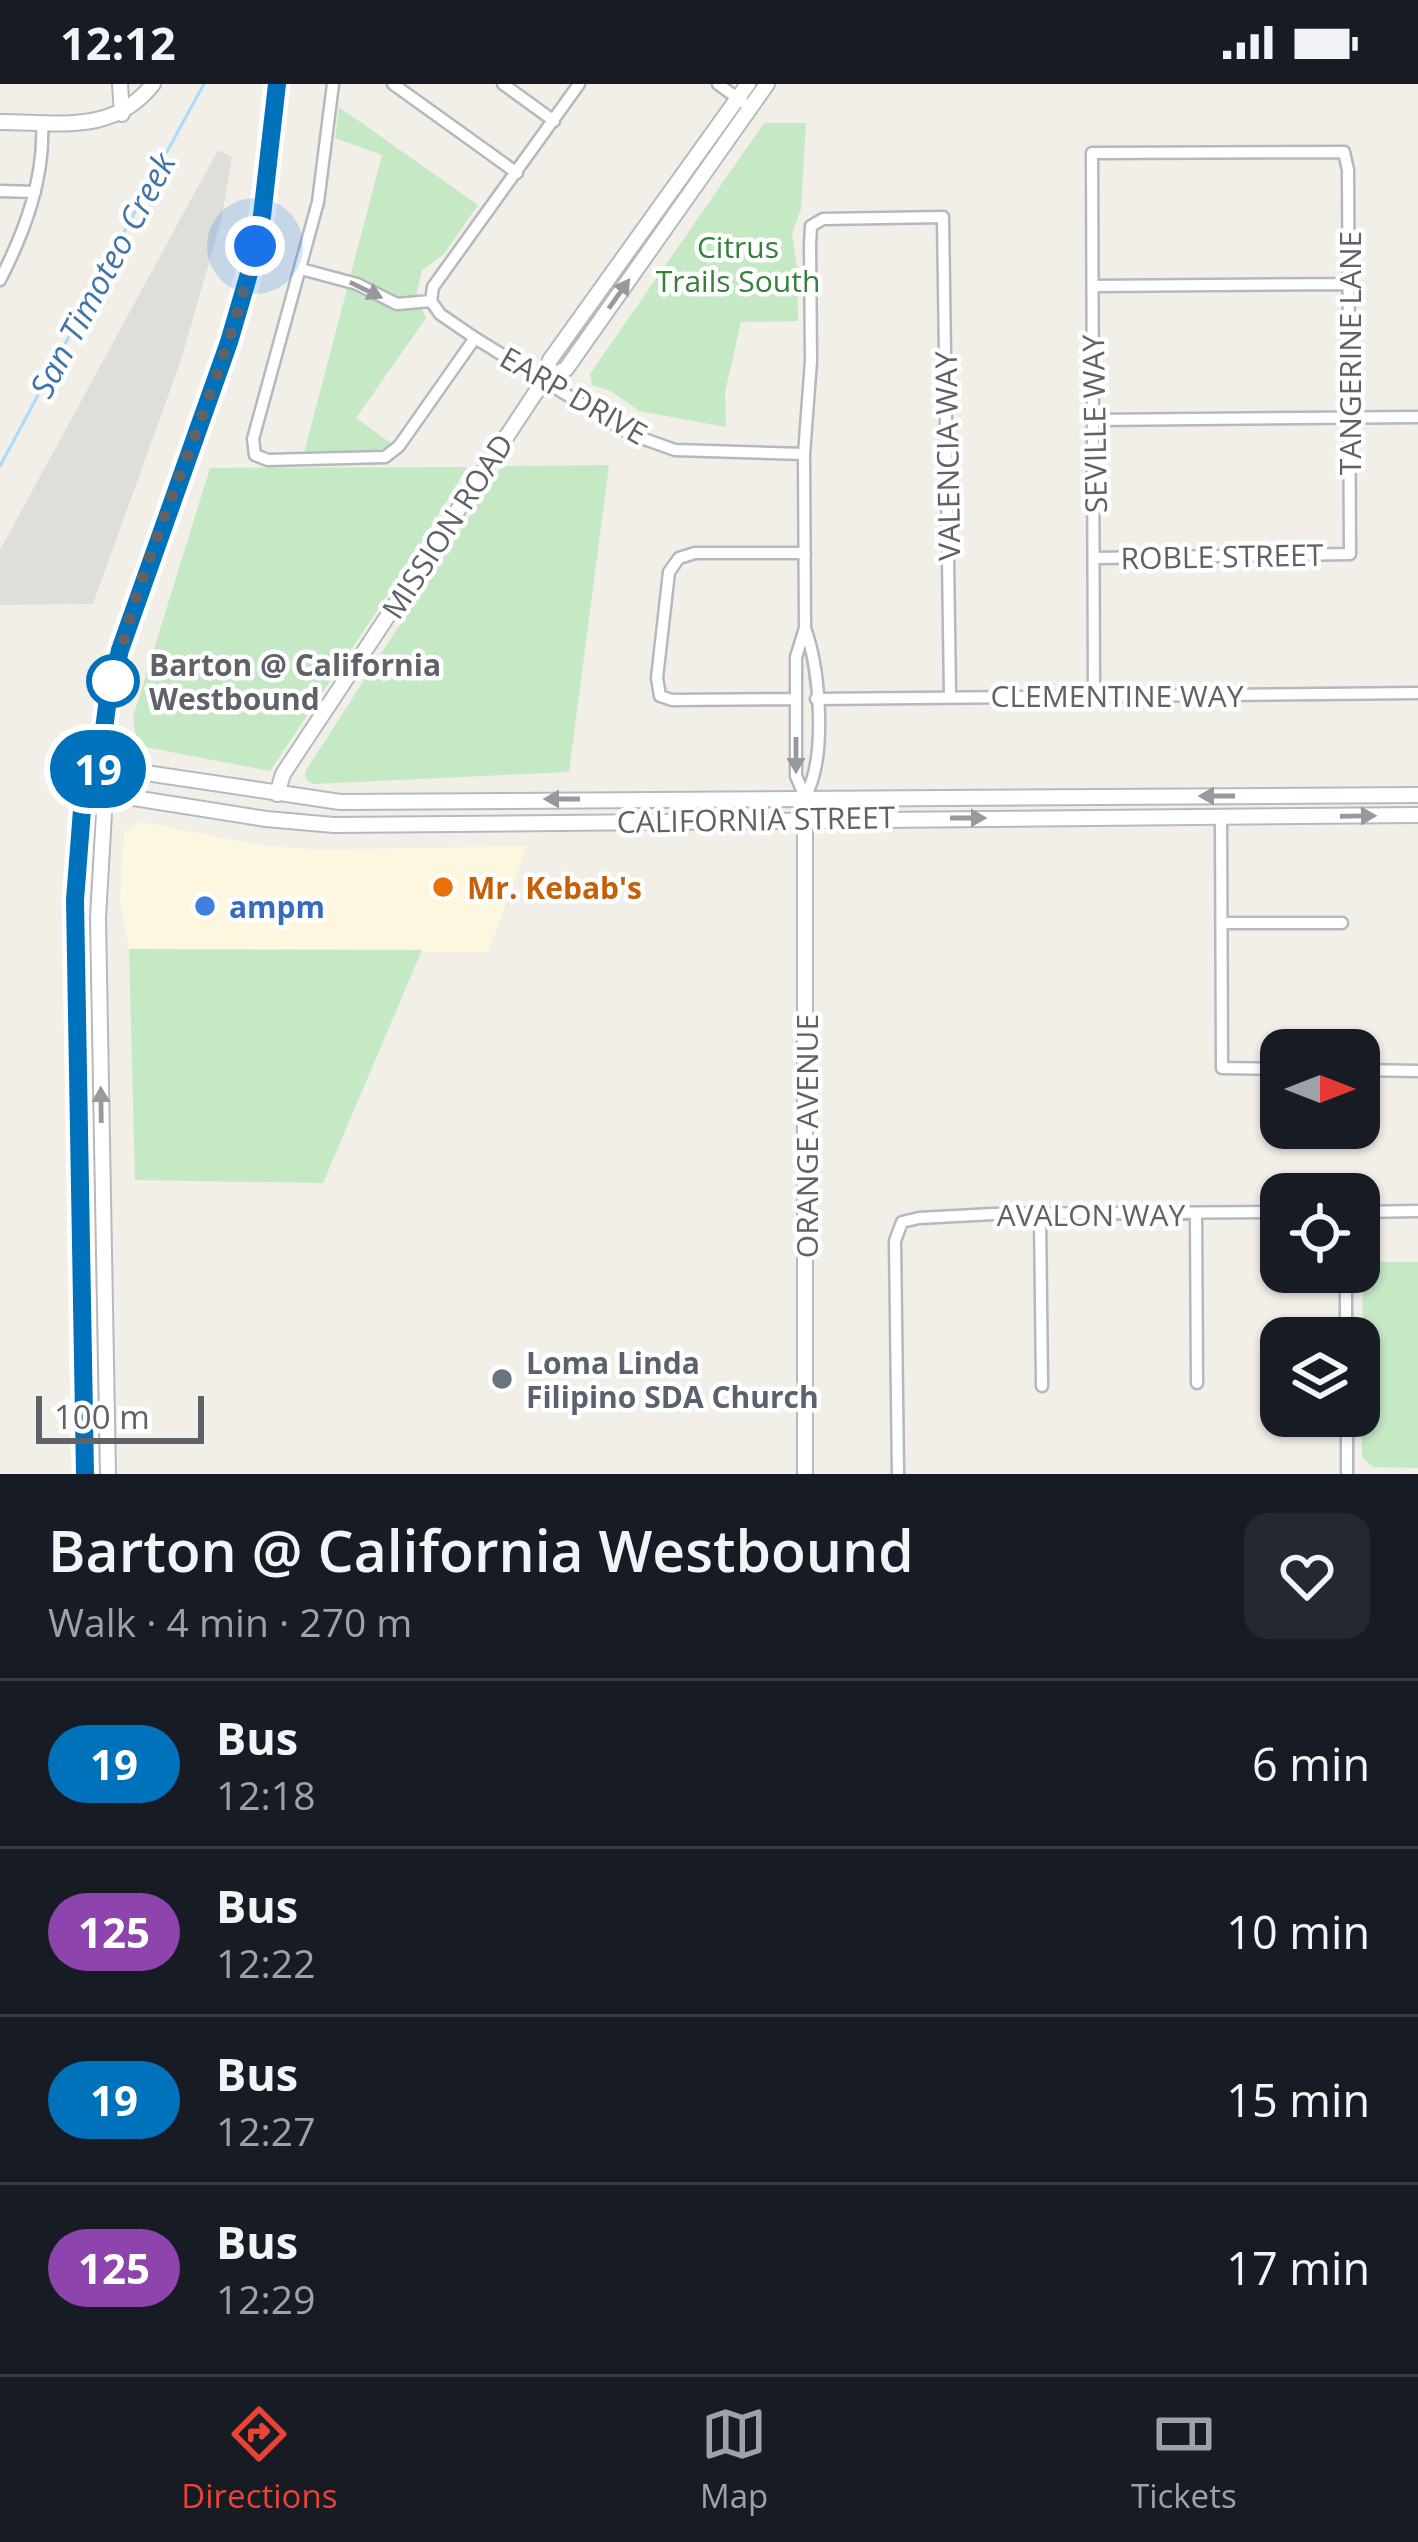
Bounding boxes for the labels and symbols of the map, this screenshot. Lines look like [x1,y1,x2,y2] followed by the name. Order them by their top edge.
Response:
[19,143,186,405] water label: San Timoteo Creek
[225,216,285,276] your location
[656,226,820,301] park label: Citrus Trails South
[1329,231,1370,475] street label: TANGERINE LANE
[607,277,630,310] one-way arrow
[349,280,384,300] one-way arrow
[1072,334,1116,514] street label: SEVILLE WAY
[493,336,655,454] street label: EARP DRIVE
[925,351,969,561] street label: VALENCIA WAY
[372,426,522,626] street label: MISSION ROAD
[1120,534,1324,578] street label: ROBLE STREET
[149,644,441,719] place label: Barton @ California Westbound
[88,656,138,706] marker: Barton @ California Westbound
[991,675,1244,716] street label: CLEMENTINE WAY
[44,730,152,808] line badge: 19
[786,737,806,775] one-way arrow
[1197,786,1235,806] one-way arrow
[542,789,580,808] one-way arrow
[616,796,896,842] street label: CALIFORNIA STREET
[1340,807,1378,826] one-way arrow
[950,808,988,828] one-way arrow
[467,867,642,908] place label: Mr. Kebab's
[430,874,456,900] marker: Mr. Kebab's
[229,886,325,927] place label: ampm
[192,893,218,919] marker: ampm
[786,1014,827,1258] street label: ORANGE AVENUE
[1260,1029,1380,1149] north arrow
[91,1085,111,1123] one-way arrow
[997,1194,1186,1235] street label: AVALON WAY
[526,1342,819,1417] place label: Loma Linda Filipino SDA Church
[489,1366,515,1392] marker: Loma Linda Filipino SDA Church
[36,1390,204,1443] scale bar

